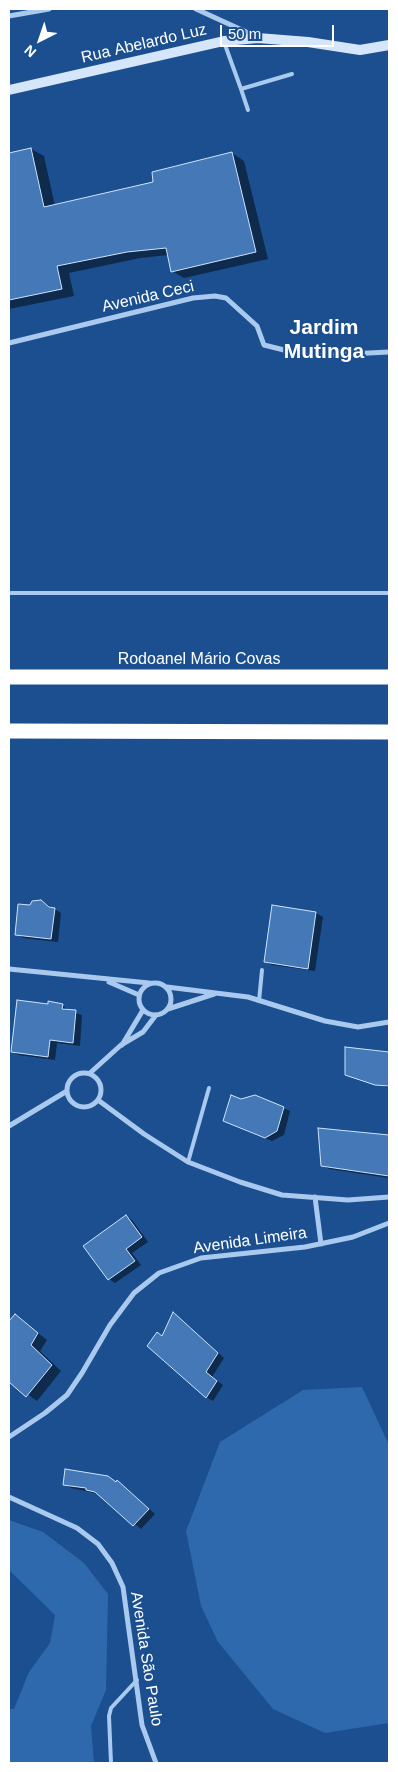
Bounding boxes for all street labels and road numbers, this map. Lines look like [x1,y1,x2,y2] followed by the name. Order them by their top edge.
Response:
[79,20,209,68] street label: Rua Abelardo Luz
[100,277,196,317] street label: Avenida Ceci
[118,650,280,670] street label: Rodoanel Mário Covas
[192,1224,308,1258] street label: Avenida Limeira
[126,1590,166,1728] street label: Avenida São Paulo

